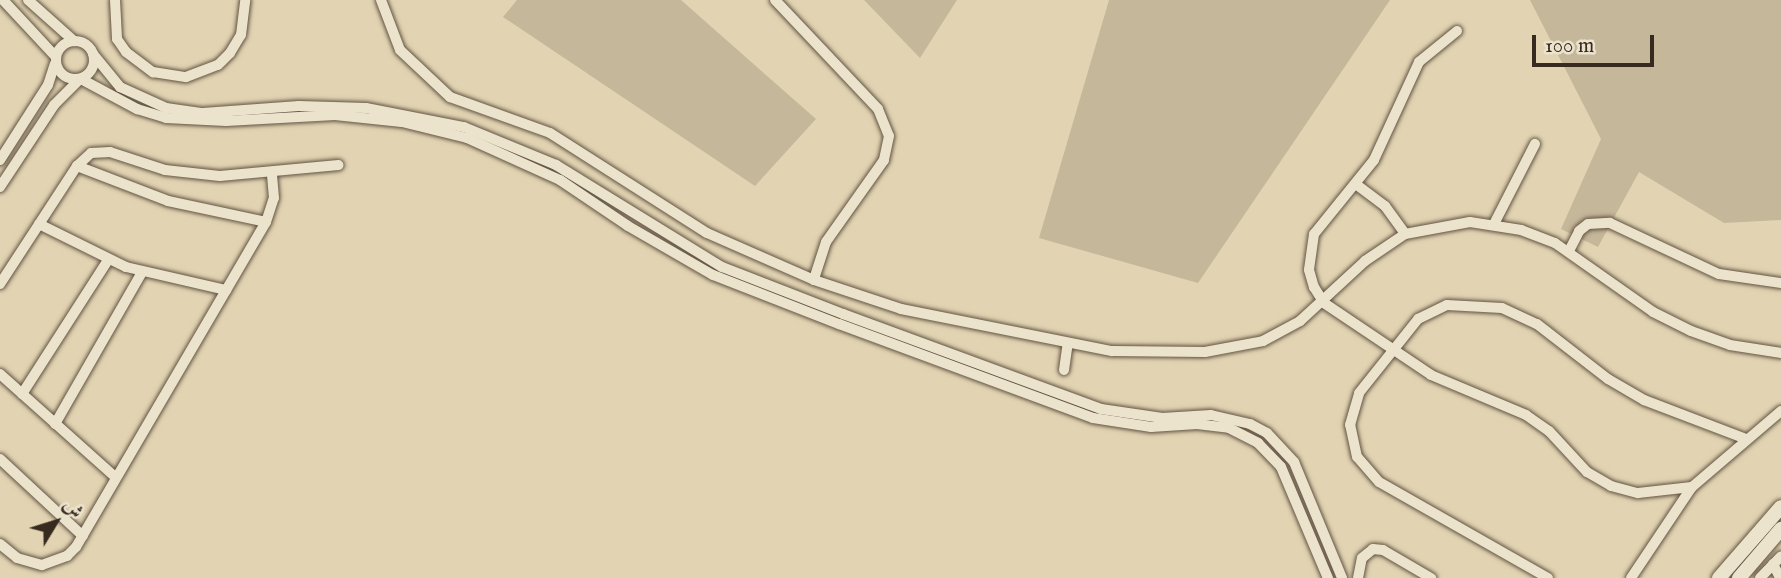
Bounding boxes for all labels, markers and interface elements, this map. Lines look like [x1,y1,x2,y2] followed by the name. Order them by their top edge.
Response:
[1536,21,1658,65] scale bar
[1545,33,1594,60] text: 100 m
[21,487,91,557] north arrow
[57,494,88,524] text: ش

